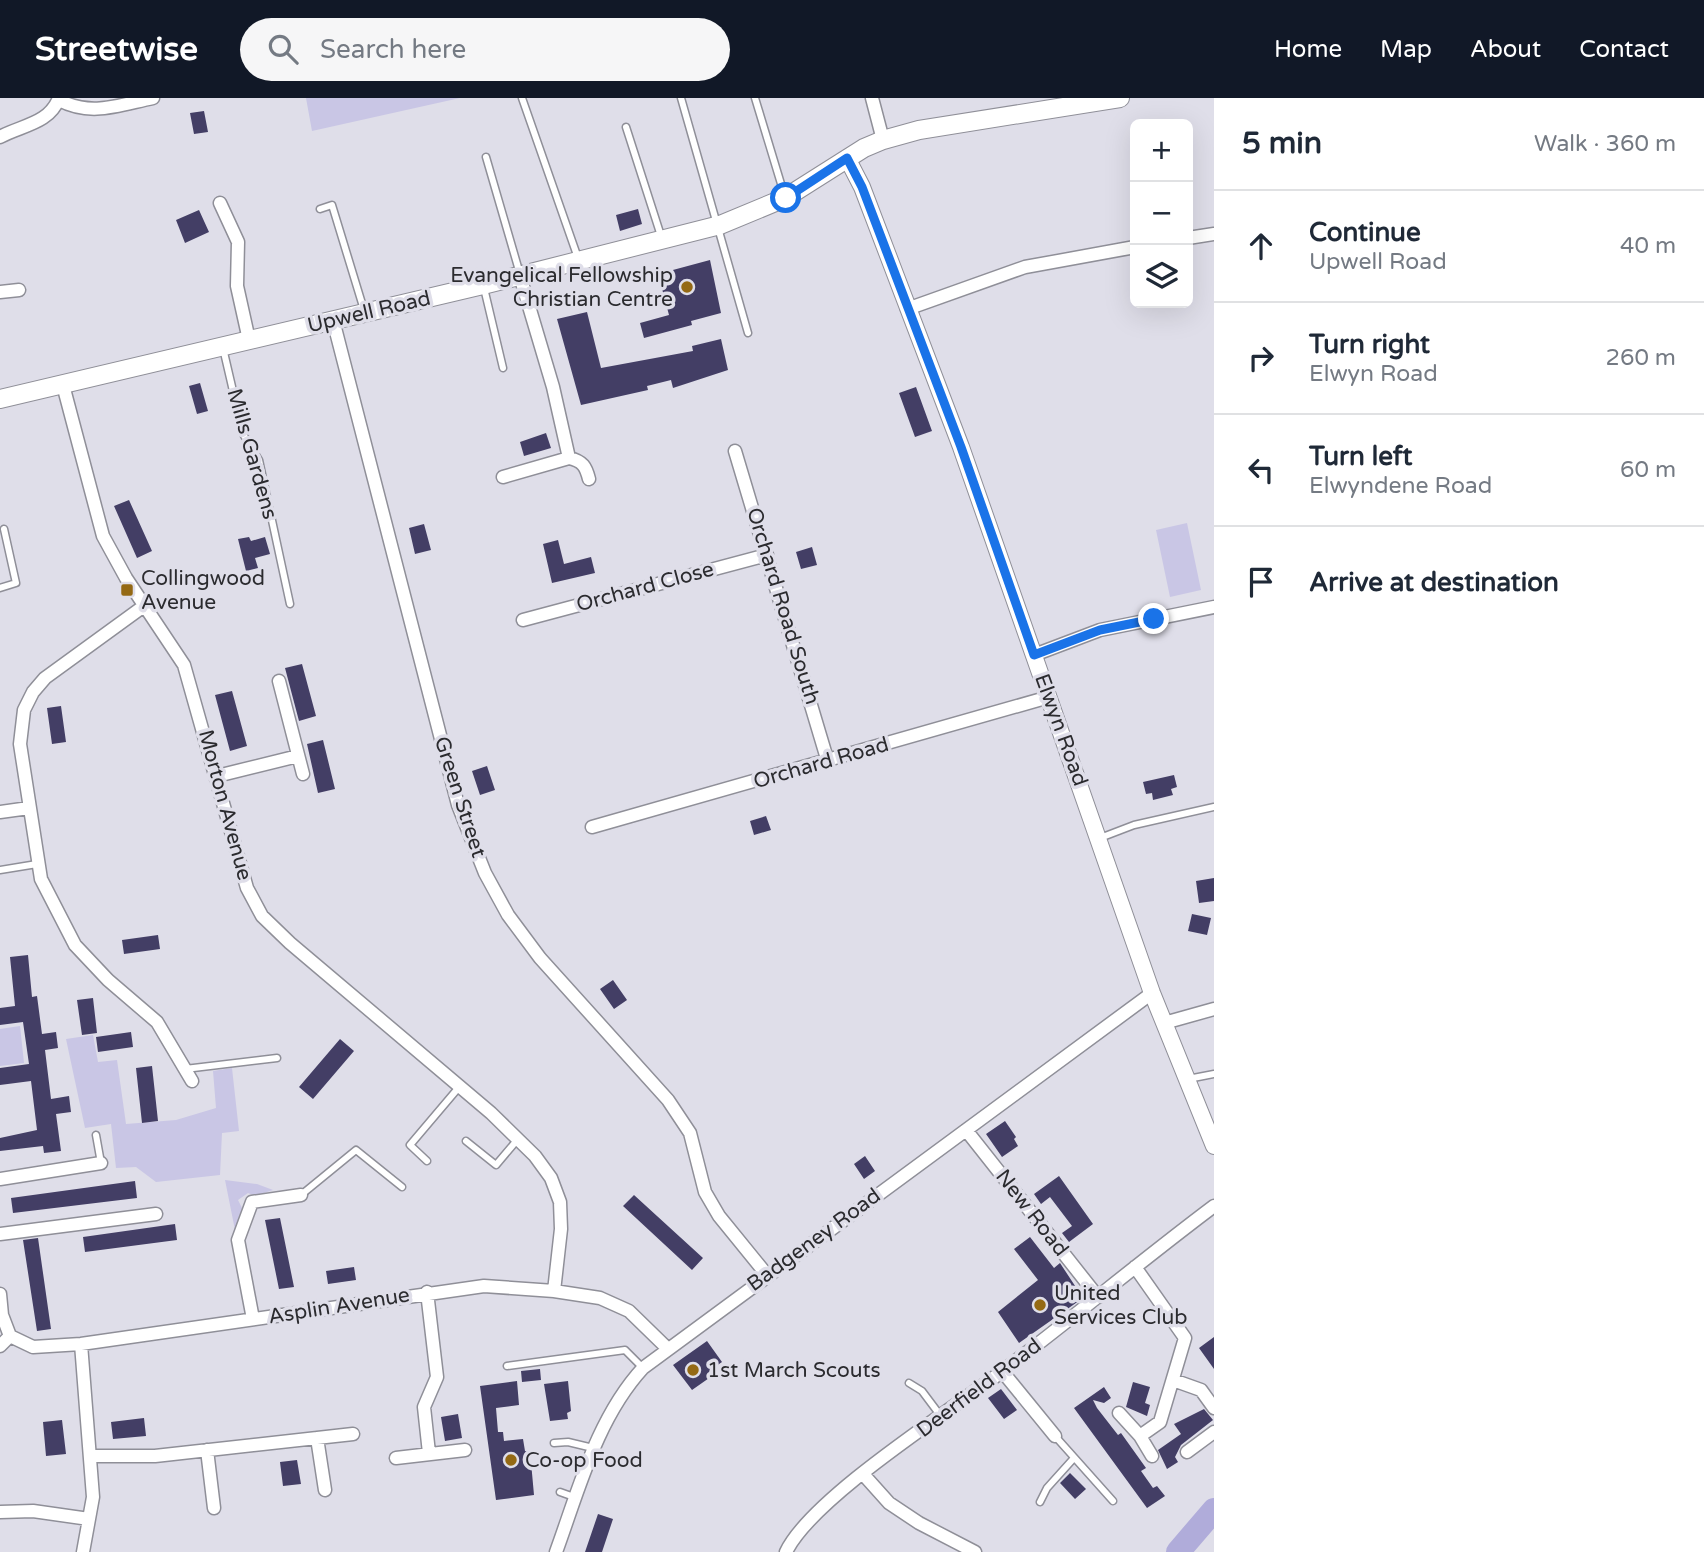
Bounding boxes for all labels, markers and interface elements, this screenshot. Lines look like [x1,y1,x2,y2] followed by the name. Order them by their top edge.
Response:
[240,18,730,81] search box
[35,30,198,69] text: Streetwise
[264,30,302,68] icon: search
[320,34,466,65] text: Search here
[1274,35,1342,64] text: Home
[1380,35,1432,64] text: Map
[1470,35,1541,64] text: About
[1579,35,1669,64] text: Contact
[1130,119,1193,308] map controls
[1130,119,1193,182] button: +
[1242,125,1322,162] text: 5 min
[1534,130,1676,158] text: Walk · 360 m
[770,182,801,213] route start
[1130,182,1193,245] button: −
[1309,217,1421,248] text: Continue
[1242,227,1280,265] icon: ahead
[1620,232,1676,260] text: 40 m
[1130,245,1193,308] button: layers
[1309,248,1447,276] text: Upwell Road
[450,263,673,312] place label: Evangelical Fellowship Christian Centre
[679,279,695,295] marker: Evangelical Fellowship Christian Centre
[305,286,433,338] street label: Upwell Road
[1309,329,1430,360] text: Turn right
[1242,339,1280,377] icon: right
[1606,344,1676,372] text: 260 m
[1309,360,1438,388] text: Elwyn Road
[221,386,283,522] street label: Mills Gardens
[1309,441,1412,472] text: Turn left
[1242,451,1280,489] icon: left
[1620,456,1676,484] text: 60 m
[1309,472,1492,500] text: Elwyndene Road
[741,505,825,707] street label: Orchard Road South
[573,557,717,617] street label: Orchard Close
[1242,563,1280,601] icon: arrive
[141,566,265,615] place label: Collingwood Avenue
[1309,567,1559,598] text: Arrive at destination
[119,582,135,598] marker: Collingwood Avenue
[1138,603,1169,634] route end
[1029,670,1093,790] street label: Elwyn Road
[193,727,257,883] street label: Morton Avenue
[750,732,892,794] street label: Orchard Road
[429,733,491,861] street label: Green Street
[990,1165,1074,1261] street label: New Road
[742,1183,886,1297] street label: Badgeney Road
[1054,1281,1188,1330] place label: United Services Club
[266,1282,412,1330] street label: Asplin Avenue
[1032,1297,1048,1313] marker: United Services Club
[912,1333,1046,1443] street label: Deerfield Road
[707,1358,881,1383] place label: 1st March Scouts
[685,1362,701,1378] marker: 1st March Scouts
[525,1448,643,1473] place label: Co-op Food
[503,1452,519,1468] marker: Co-op Food

